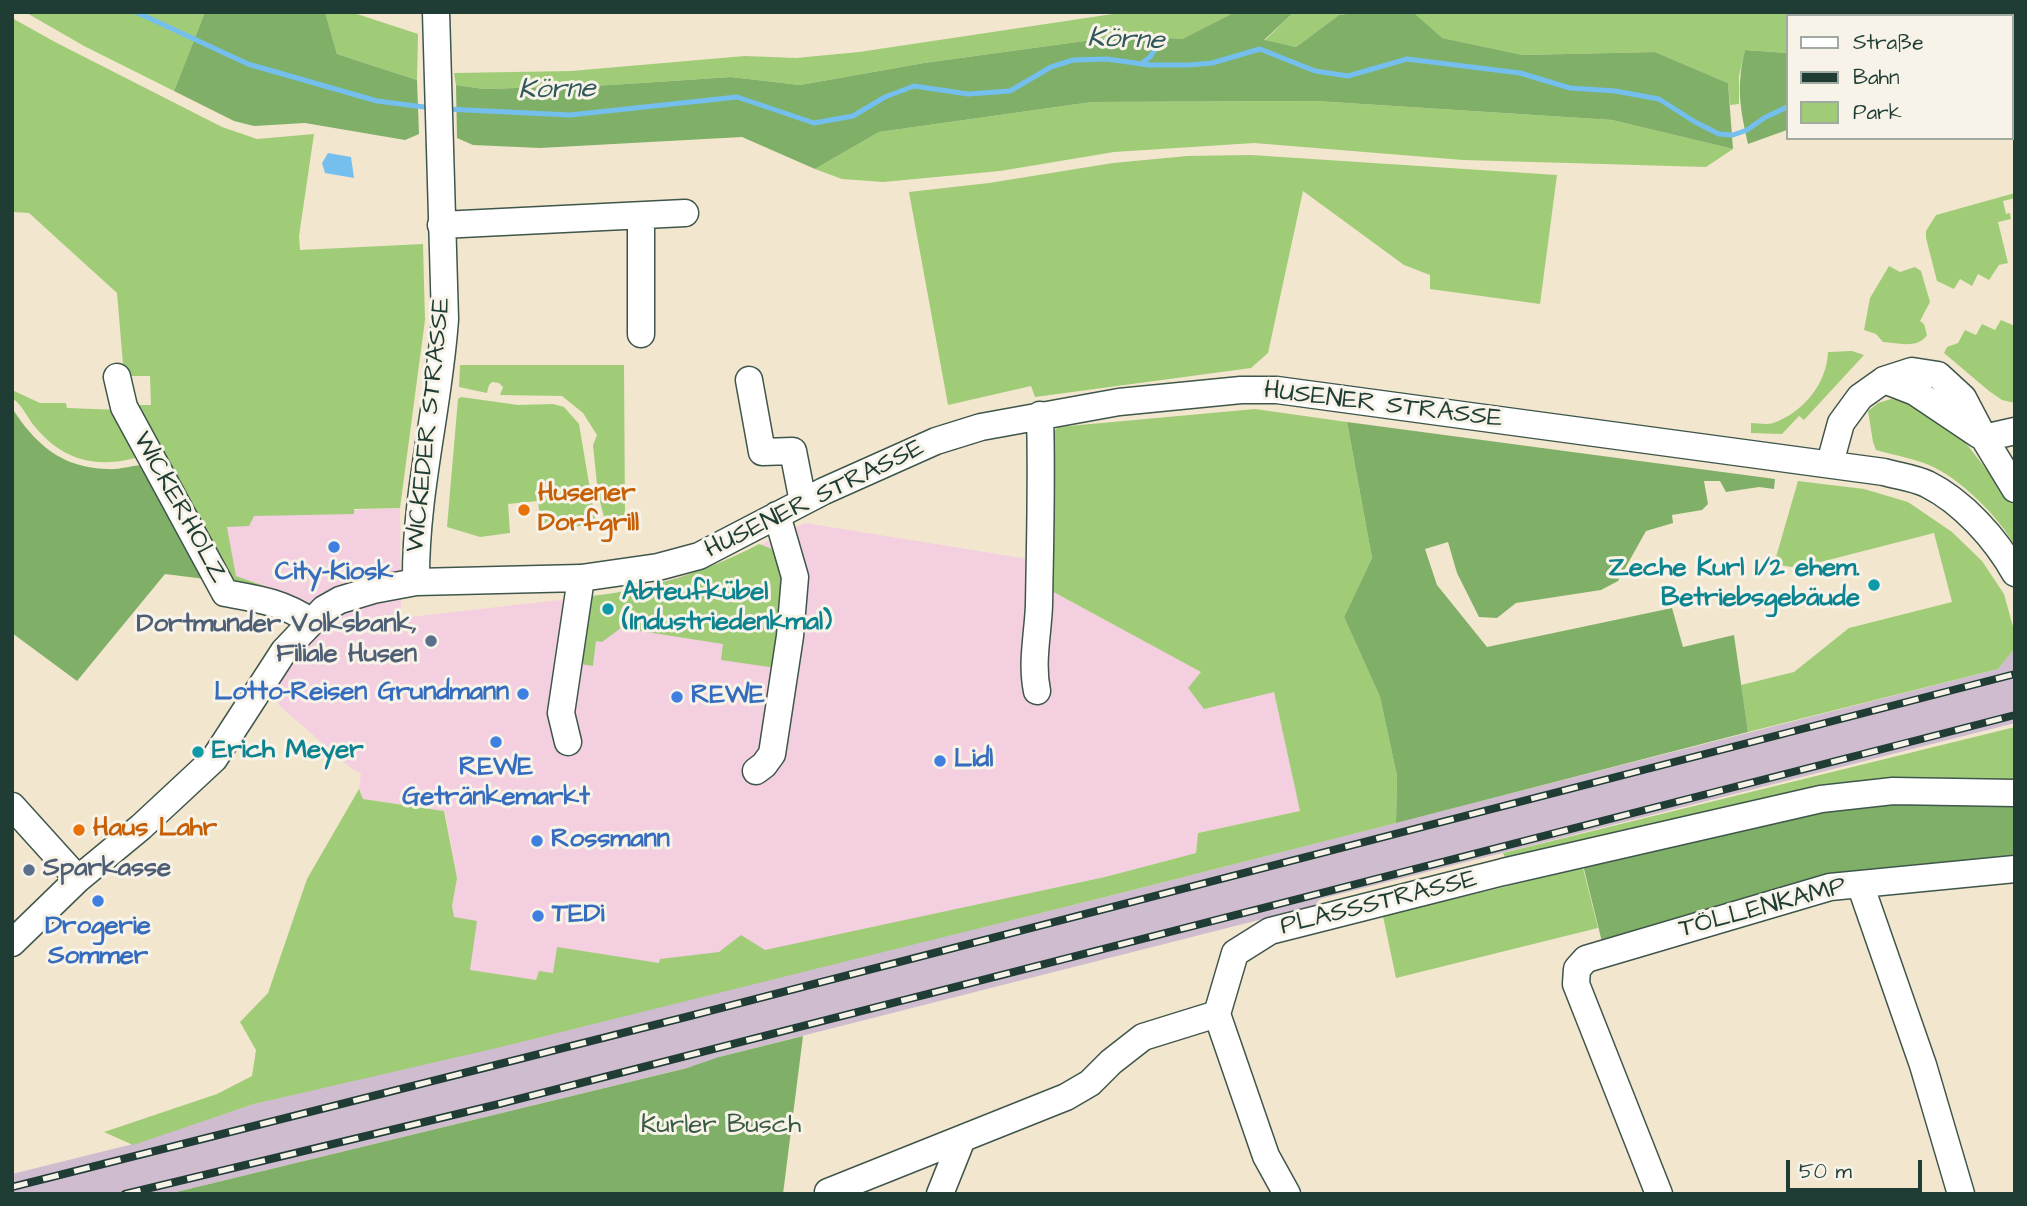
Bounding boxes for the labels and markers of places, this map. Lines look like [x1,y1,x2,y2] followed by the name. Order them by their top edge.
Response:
[538,479,639,540] place label: Husener Dorfgrill
[516,502,532,518] marker: Husener Dorfgrill
[326,539,342,555] marker: City-Kiosk
[1609,554,1860,616] place label: Zeche Kurl 1/2 ehem. Betriebsgebäude
[275,558,393,590] place label: City-Kiosk
[1866,577,1882,593] marker: Zeche Kurl 1/2 ehem. Betriebsgebäude
[622,578,832,640] place label: Abteufkübel (Industriedenkmal)
[600,601,616,617] marker: Abteufkübel (Industriedenkmal)
[137,610,417,672] place label: Dortmunder Volksbank, Filiale Husen
[423,633,439,649] marker: Dortmunder Volksbank, Filiale Husen
[214,678,509,710] place label: Lotto-Reisen Grundmann
[691,681,765,713] place label: REWE
[515,686,531,702] marker: Lotto-Reisen Grundmann
[669,689,685,705] marker: REWE
[488,734,504,750] marker: REWE Getränkemarkt
[212,736,364,768] place label: Erich Meyer
[190,744,206,760] marker: Erich Meyer
[954,745,993,777] place label: Lidl
[402,753,590,814] place label: REWE Getränkemarkt
[932,753,948,769] marker: Lidl
[93,814,217,846] place label: Haus Lahr
[71,822,87,838] marker: Haus Lahr
[551,825,670,857] place label: Rossmann
[529,833,545,849] marker: Rossmann
[43,854,171,886] place label: Sparkasse
[21,862,37,878] marker: Sparkasse
[90,893,106,909] marker: Drogerie Sommer
[552,900,604,932] place label: TEDi
[530,908,546,924] marker: TEDi
[45,912,151,974] place label: Drogerie Sommer

